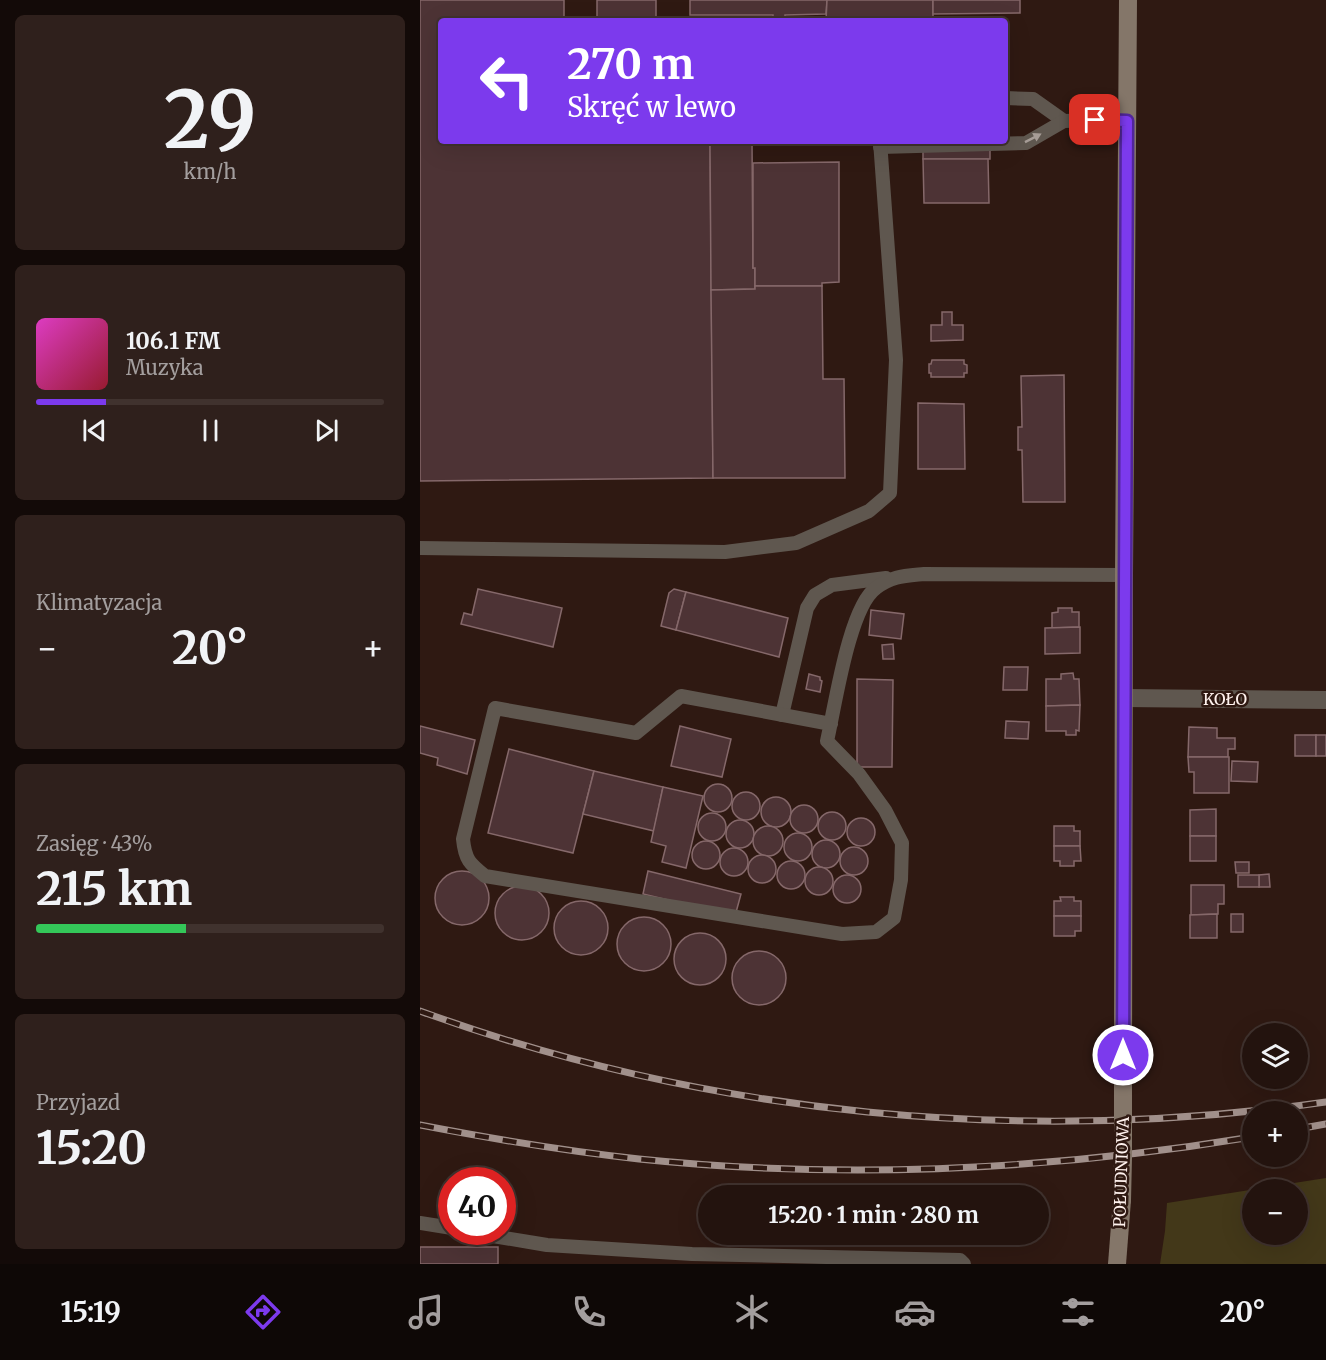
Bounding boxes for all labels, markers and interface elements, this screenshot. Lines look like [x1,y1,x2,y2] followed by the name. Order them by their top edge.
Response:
[567,38,694,90] text: 270 m
[468,42,546,120] icon: left
[164,71,256,169] text: 29
[567,90,736,124] text: Skręć w lewo
[1069,94,1120,145] pin
[1078,103,1111,136] icon: arrive
[1024,134,1042,144] one-way arrow
[184,159,236,184] text: km/h
[126,327,220,355] text: 106.1 FM
[126,355,203,380] text: Muzyka
[78,414,111,447] icon: previous
[194,414,227,447] icon: pause
[310,414,343,447] icon: next
[36,590,162,615] text: Klimatyzacja
[172,620,248,676] text: 20°
[36,628,58,669] text: −
[362,628,384,669] text: +
[1203,689,1248,709] street label: KOŁO
[36,831,152,856] text: Zasięg · 43%
[36,861,192,917] text: 215 km
[1091,1023,1155,1087] position arrow
[1242,1023,1308,1245] map controls
[1242,1023,1308,1089] button: layers
[36,1090,120,1115] text: Przyjazd
[1242,1101,1308,1167] button: +
[1109,1116,1133,1228] street label: POŁUDNIOWA
[36,1120,147,1176] text: 15:20
[438,1167,516,1245] speed limit sign: 40
[1242,1179,1308,1245] button: −
[768,1201,979,1229] text: 15:20 · 1 min · 280 m
[242,1291,284,1333] icon: directions
[405,1291,447,1333] icon: music
[568,1291,610,1333] icon: phone
[731,1291,773,1333] icon: climate
[894,1291,936,1333] icon: car
[1057,1291,1099,1333] icon: filters
[60,1295,121,1329] text: 15:19
[1220,1295,1265,1329] text: 20°

